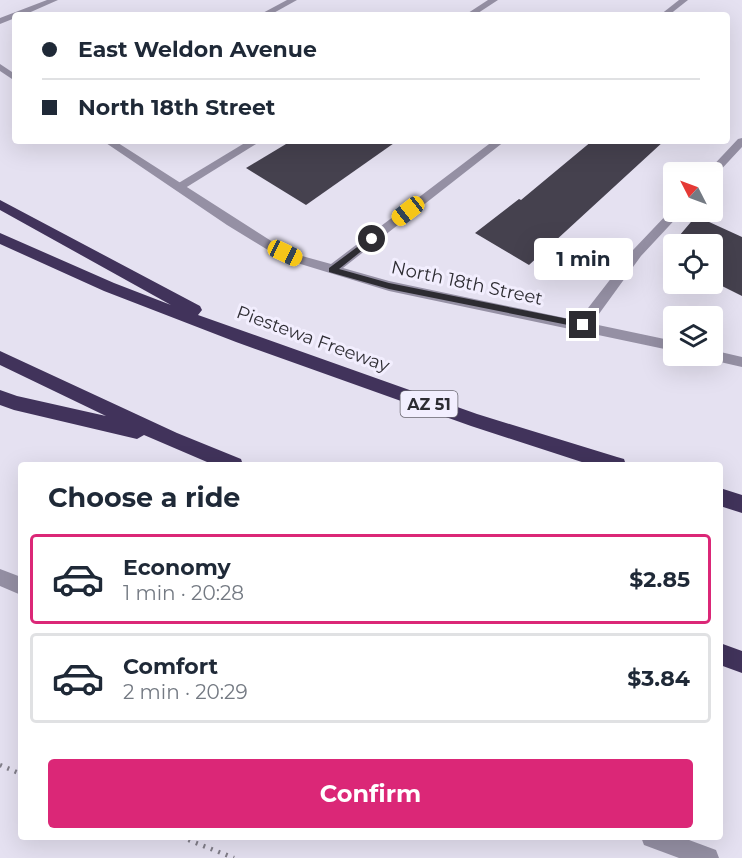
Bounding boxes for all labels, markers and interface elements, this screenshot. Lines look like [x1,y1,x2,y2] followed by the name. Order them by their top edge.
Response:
[78,36,317,63] text: East Weldon Avenue
[78,94,275,121] text: North 18th Street
[663,162,723,222] north arrow
[663,162,723,366] map controls
[388,193,428,229] car
[358,225,385,252] route start
[663,234,723,294] button: locate
[265,237,305,269] car
[534,238,632,280] callout: 1 min
[556,247,611,271] text: 1 min
[389,256,545,310] street label: North 18th Street
[234,301,393,377] street label: Piestewa Freeway
[663,306,723,366] button: layers
[569,311,596,338] route end
[400,391,458,417] road number: AZ 51
[48,481,240,514] text: Choose a ride
[51,552,105,606] icon: car
[123,554,231,581] text: Economy
[629,566,690,593] text: $2.85
[123,581,244,605] text: 1 min · 20:28
[51,651,105,705] icon: car
[123,653,218,680] text: Comfort
[627,665,690,692] text: $3.84
[123,680,248,704] text: 2 min · 20:29
[48,759,693,828] button: Confirm

